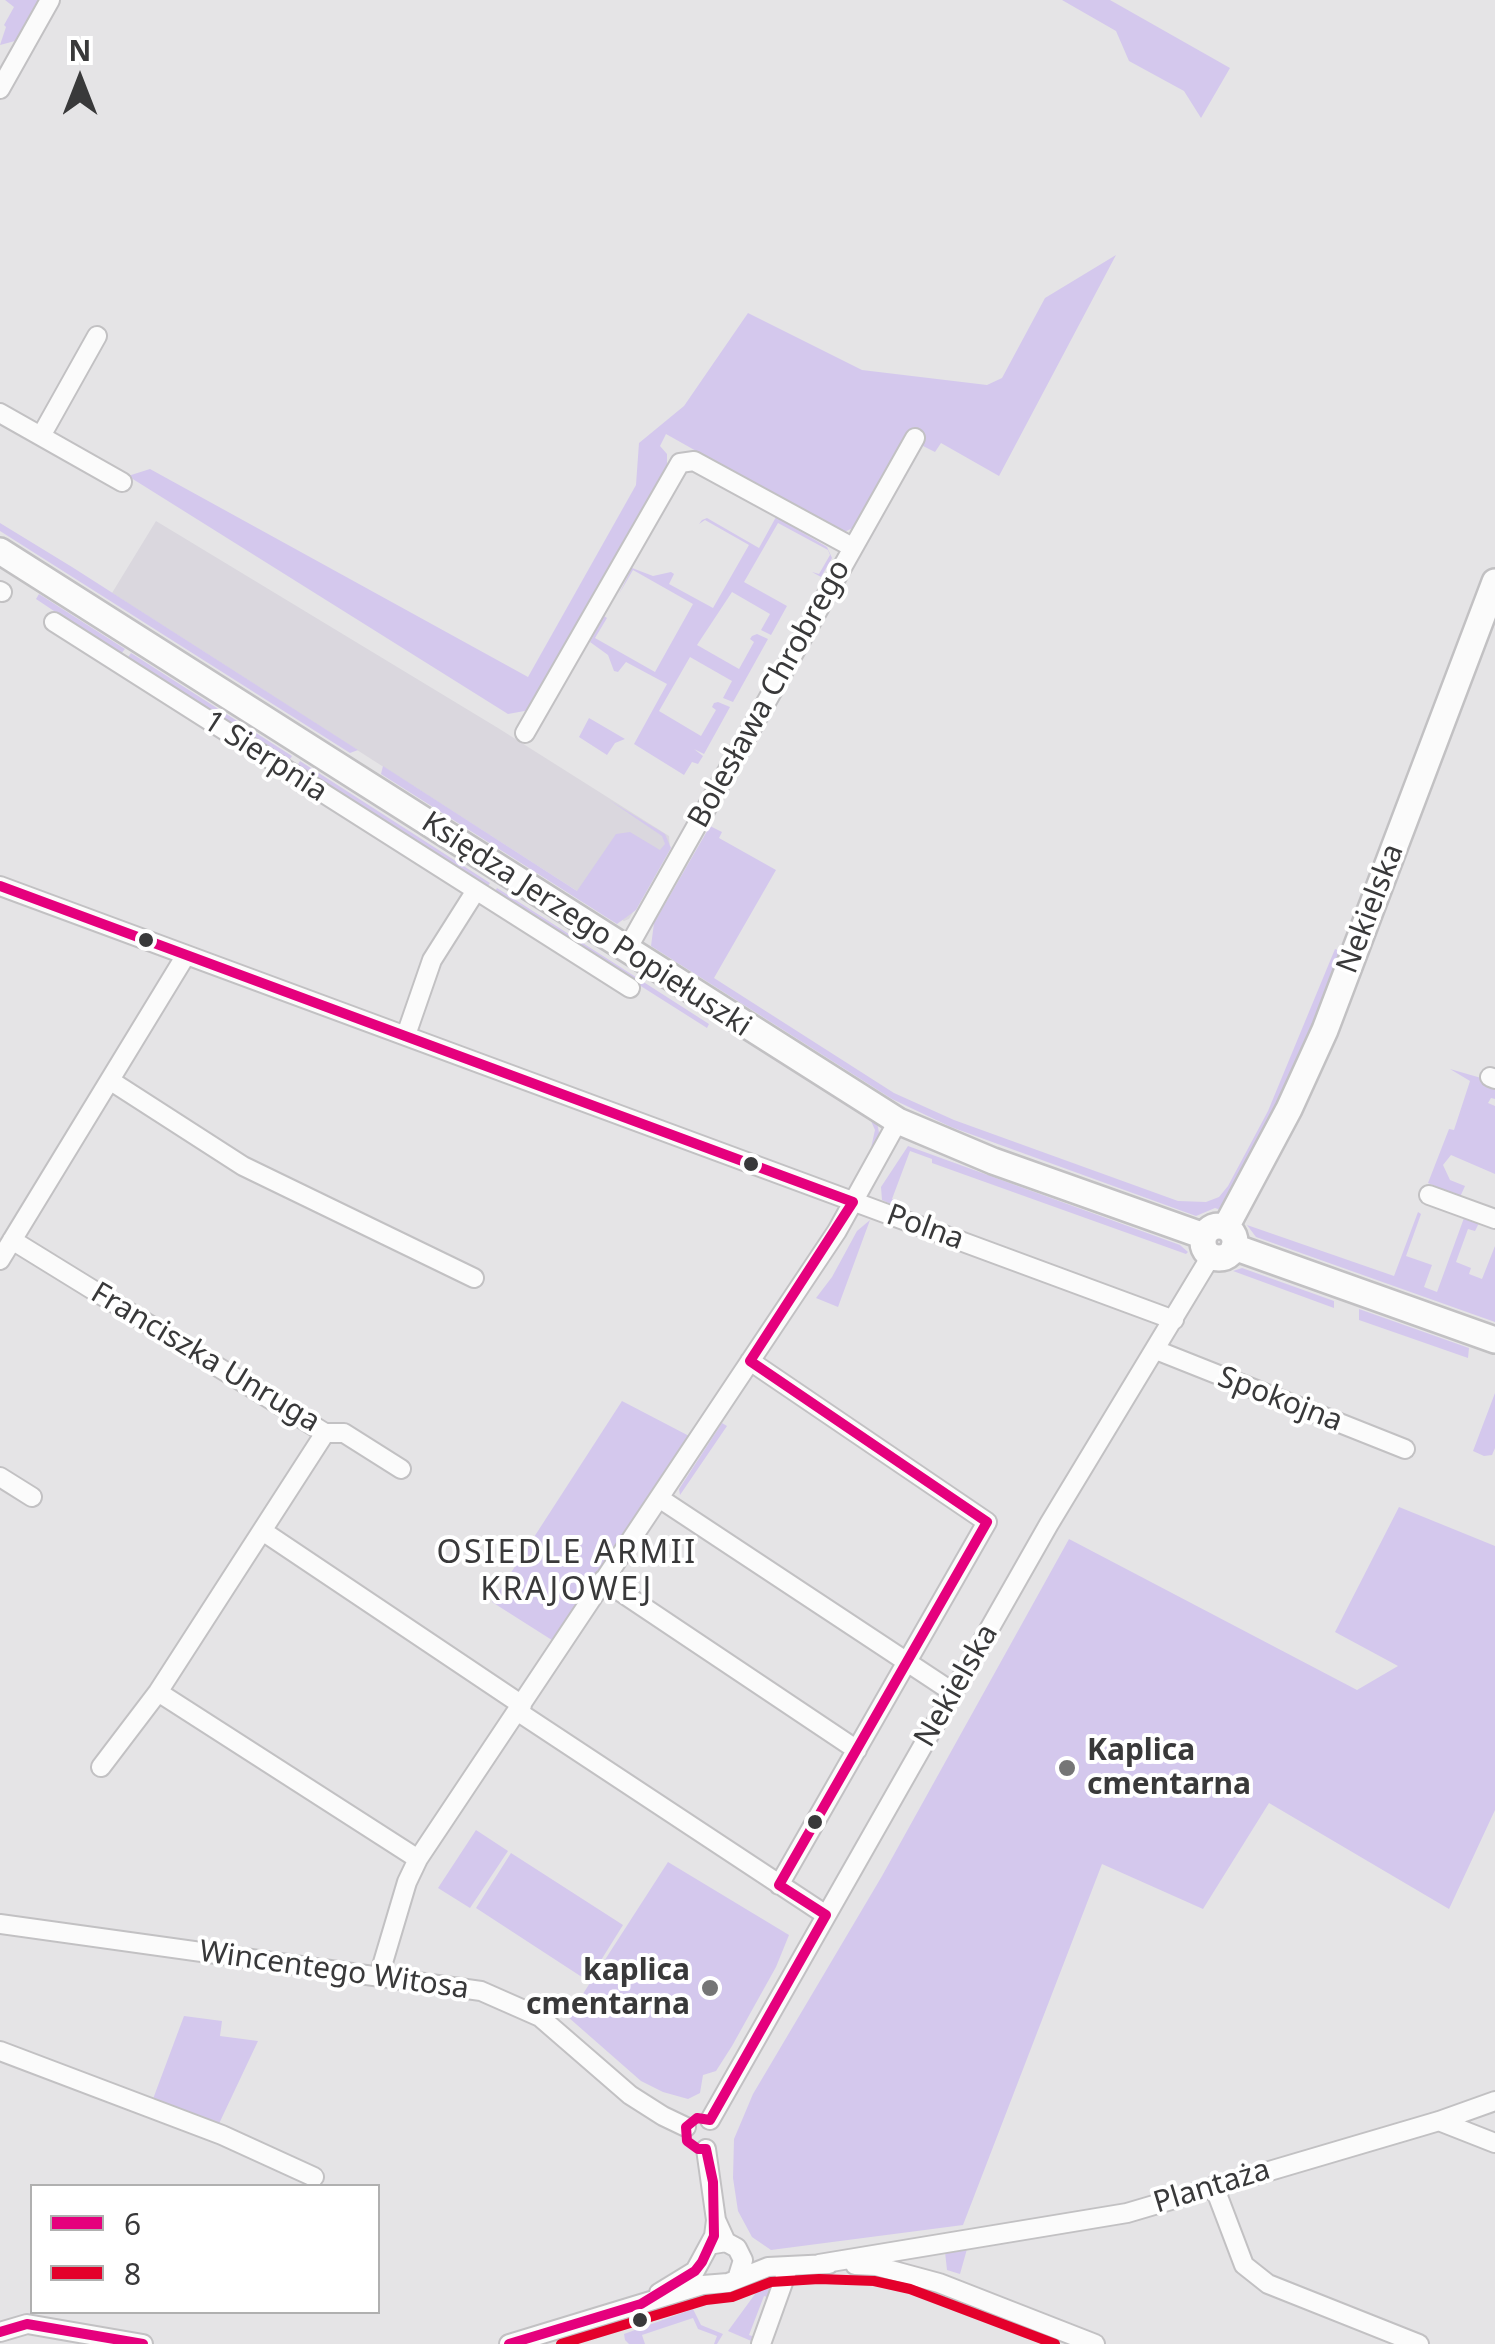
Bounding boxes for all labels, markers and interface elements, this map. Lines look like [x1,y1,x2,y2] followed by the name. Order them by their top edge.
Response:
[30,30,130,130] north arrow
[69,31,91,69] text: N
[681,554,859,834] street label: Bolesława Chrobrego
[196,704,334,810] street label: 1 Sierpnia
[414,805,758,1045] street label: Księdza Jerzego Popiełuszki
[1330,839,1412,979] street label: Nekielska
[136,930,156,950] unlabelled marker
[741,1154,761,1174] unlabelled marker
[882,1198,968,1258] street label: Polna
[84,1275,326,1441] street label: Franciszka Unruga
[1213,1360,1347,1440] street label: Spokojna
[436,1535,698,1610] district label: OSIEDLE ARMII KRAJOWEJ
[908,1618,1006,1754] street label: Nekielska
[1087,1733,1251,1804] place label: Kaplica cmentarna
[1056,1757,1078,1779] marker: Kaplica cmentarna
[805,1812,825,1832] unlabelled marker
[197,1934,471,2008] street label: Wincentego Witosa
[526,1953,690,2024] place label: kaplica cmentarna
[699,1977,721,1999] marker: kaplica cmentarna
[1149,2152,1275,2222] street label: Plantaża
[30,2184,380,2314] legend
[124,2203,141,2244] text: 6
[124,2253,141,2294] text: 8
[630,2310,650,2330] unlabelled marker

